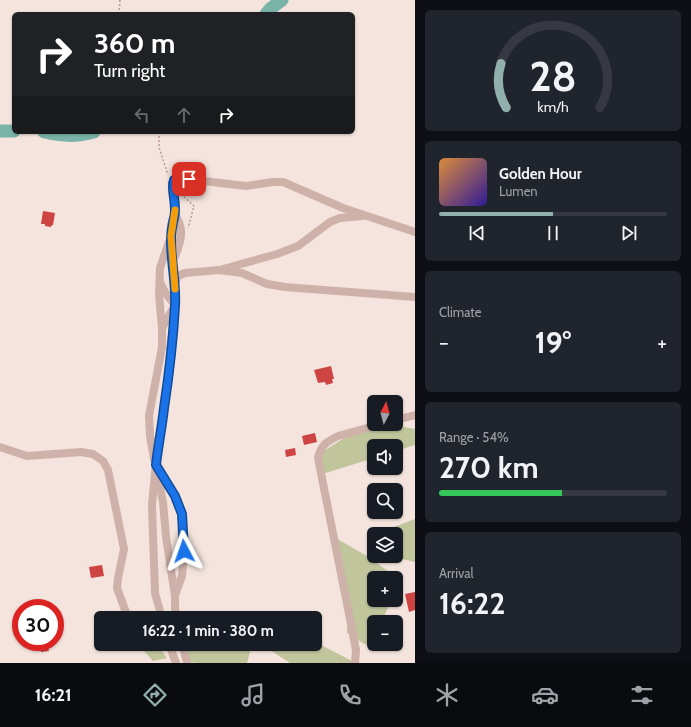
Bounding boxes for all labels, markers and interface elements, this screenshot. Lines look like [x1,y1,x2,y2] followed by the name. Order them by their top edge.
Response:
[94,26,175,60] text: 360 m
[28,28,80,80] icon: right
[529,51,577,101] text: 28
[94,60,165,82] text: Turn right
[537,98,569,116] text: km/h
[131,104,153,126] icon: left
[173,104,195,126] icon: ahead
[215,104,237,126] icon: right
[172,162,206,196] pin
[499,165,582,183] text: Golden Hour
[178,168,200,190] icon: arrive
[499,183,538,199] text: Lumen
[466,222,488,244] icon: previous
[542,222,564,244] icon: pause
[618,222,640,244] icon: next
[439,304,481,320] text: Climate
[535,324,571,361] text: 19°
[439,329,449,356] text: −
[657,329,667,356] text: +
[367,395,403,431] north arrow
[367,395,403,651] map controls
[439,429,509,445] text: Range · 54%
[367,439,403,475] button: sound
[439,449,538,486] text: 270 km
[367,483,403,519] button: search
[367,527,403,563] button: layers
[163,530,205,572] position arrow
[439,565,474,581] text: Arrival
[367,571,403,607] button: +
[439,585,505,622] text: 16:22
[12,599,64,651] speed limit sign: 30
[367,615,403,651] button: −
[142,622,274,640] text: 16:22 · 1 min · 380 m
[141,681,169,709] icon: directions
[239,681,267,709] icon: music
[336,681,364,709] icon: phone
[433,681,461,709] icon: climate
[531,681,559,709] icon: car
[628,681,656,709] icon: filters
[35,684,72,706] text: 16:21

